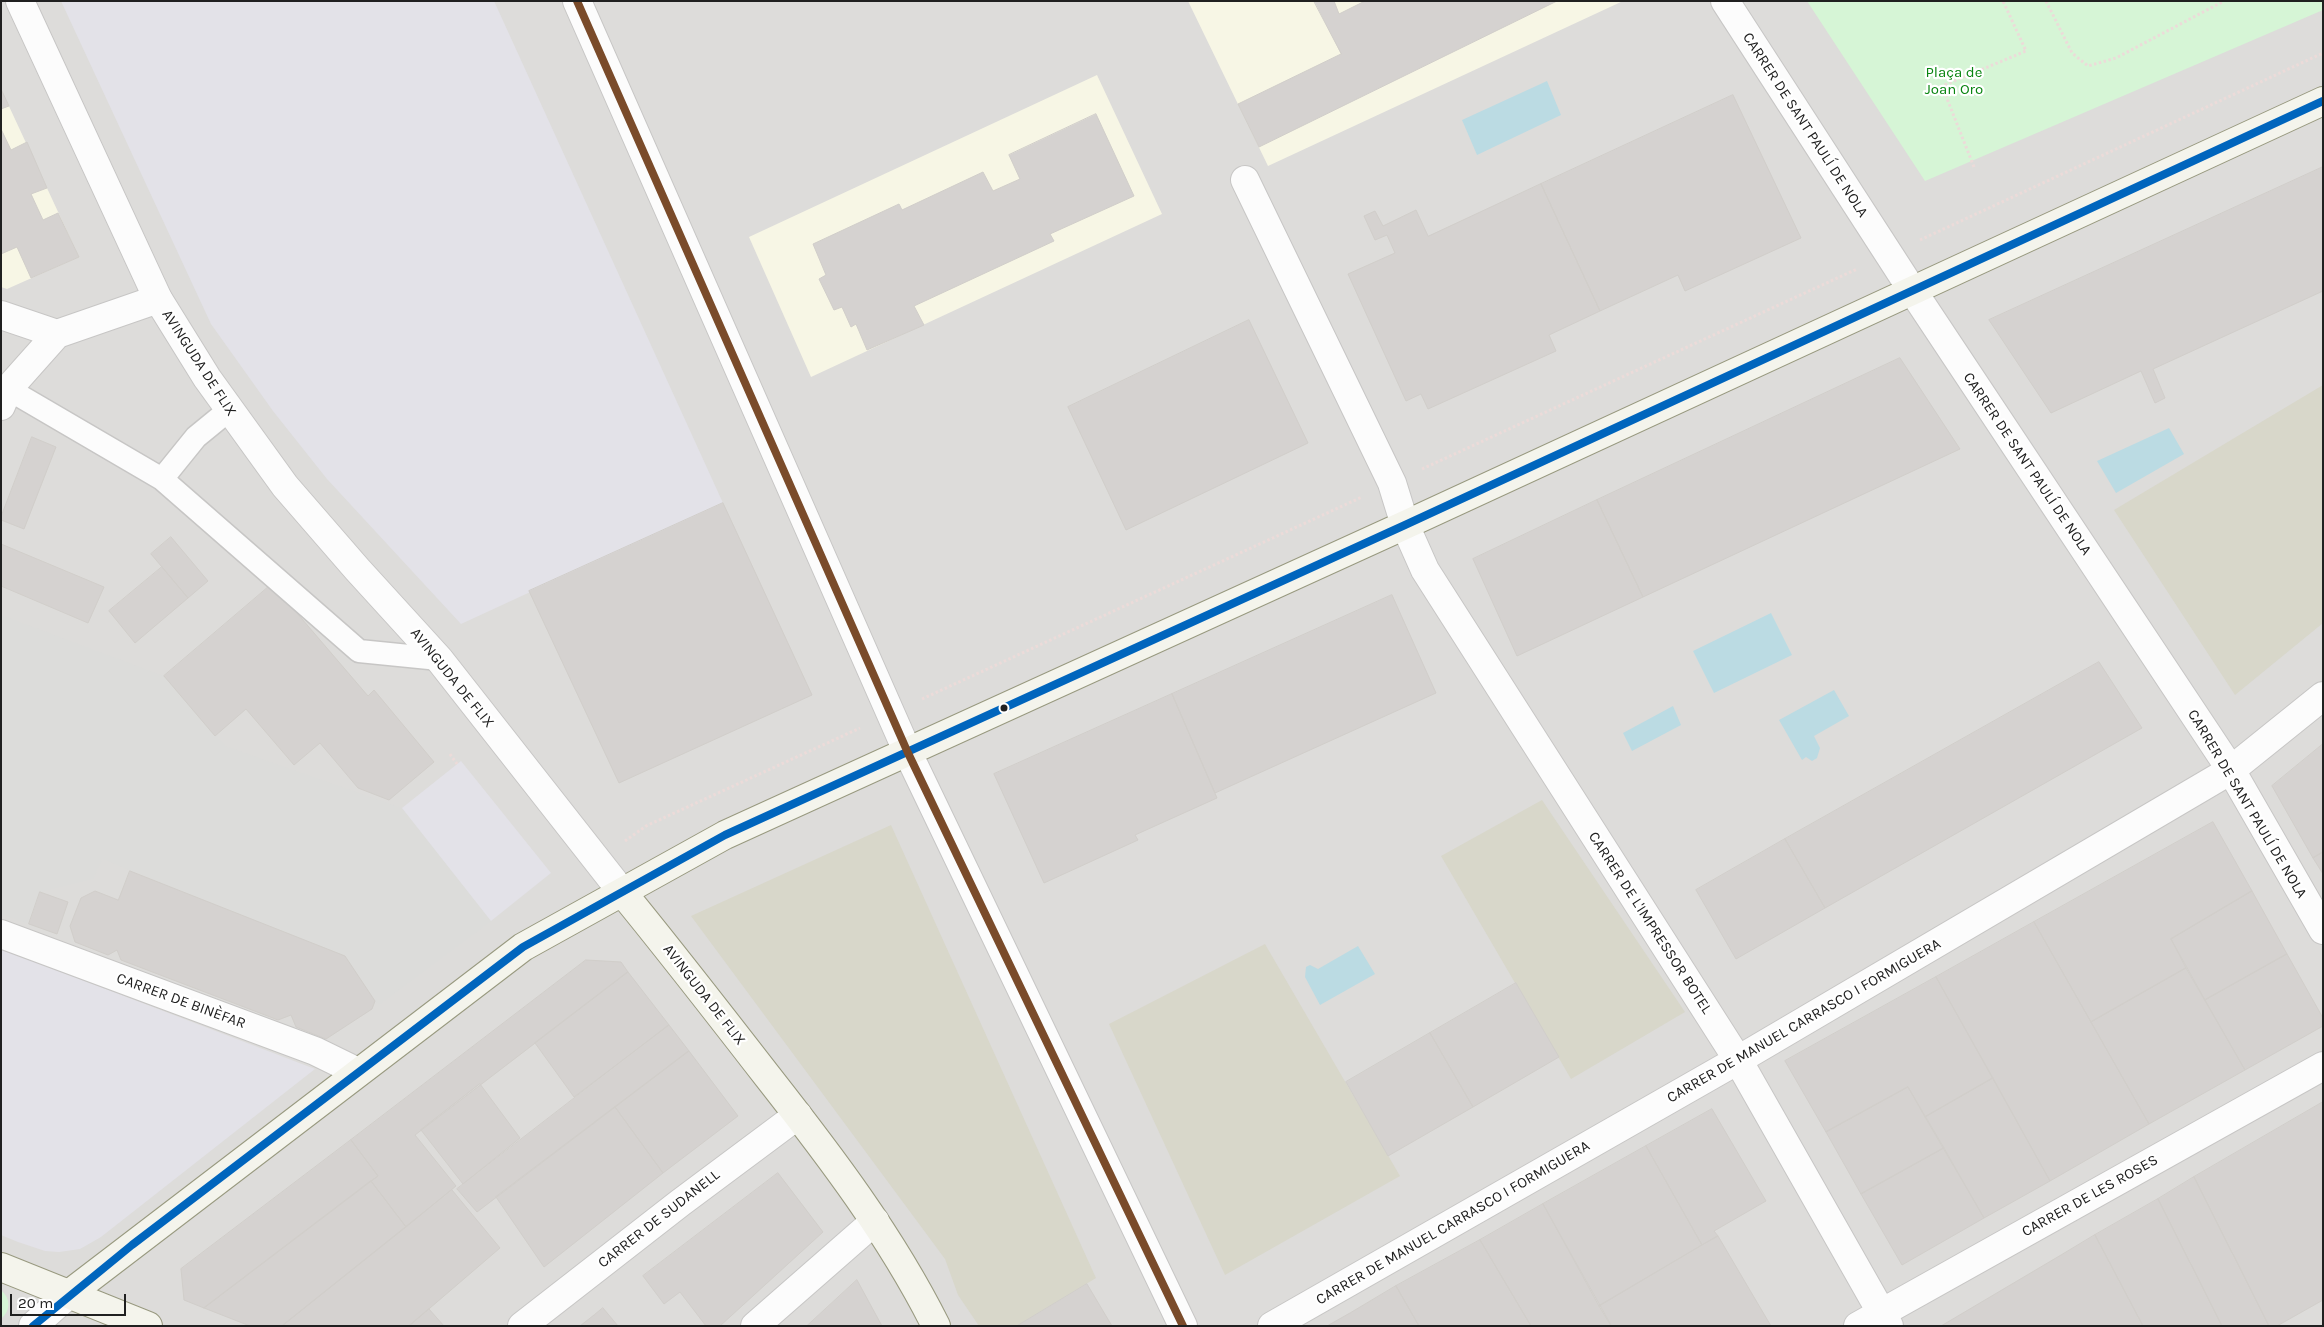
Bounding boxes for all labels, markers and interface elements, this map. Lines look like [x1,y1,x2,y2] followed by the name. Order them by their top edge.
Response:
[1738,29,1872,221] street label: CARRER DE SANT PAULÍ DE NOLA
[1925,64,1983,99] park label: Plaça de Joan Oro
[158,306,240,420] street label: AVINGUDA DE FLIX
[1959,369,2095,559] street label: CARRER DE SANT PAULÍ DE NOLA
[406,624,498,732] street label: AVINGUDA DE FLIX
[999,703,1009,713] unlabelled marker
[2183,707,2311,901] street label: CARRER DE SANT PAULÍ DE NOLA
[1584,829,1716,1017] street label: CARRER DE L'IMPRESSOR BOTEL
[1664,935,1944,1107] street label: CARRER DE MANUEL CARRASCO I FORMIGUERA
[659,941,749,1049] street label: AVINGUDA DE FLIX
[114,969,248,1033] street label: CARRER DE BINÈFAR
[1313,1137,1593,1309] street label: CARRER DE MANUEL CARRASCO I FORMIGUERA
[2019,1151,2161,1241] street label: CARRER DE LES ROSES
[595,1166,723,1272] street label: CARRER DE SUDANELL
[12,1284,129,1316] scale bar
[18,1294,53,1312] text: 20 m

